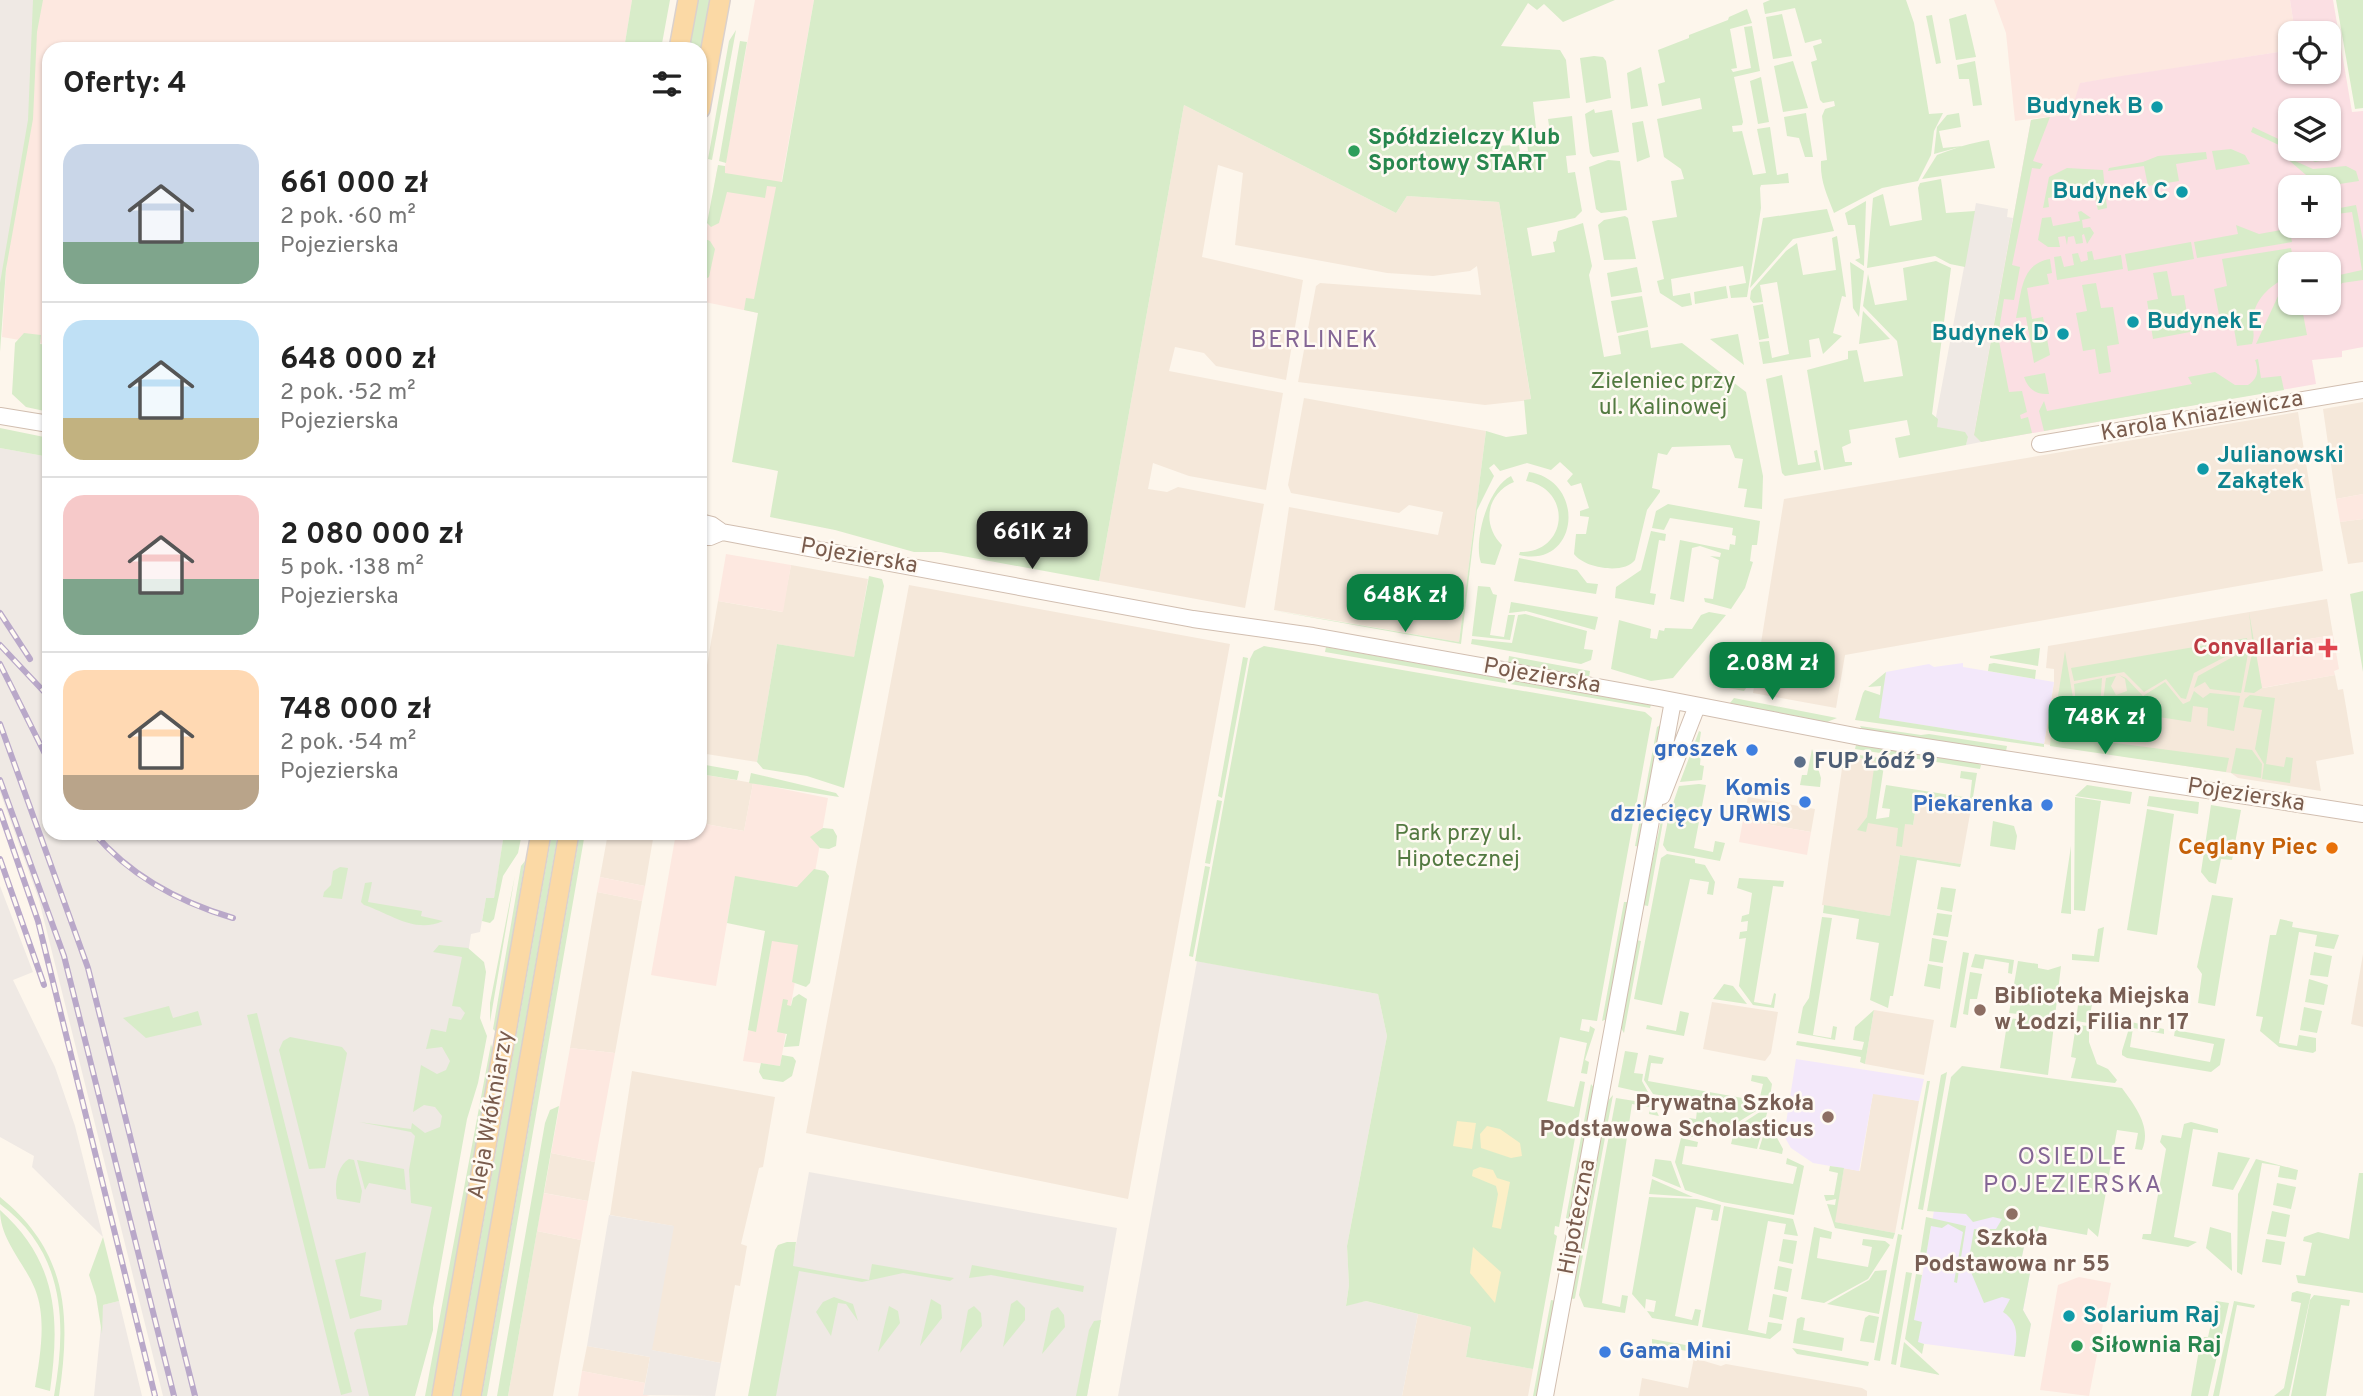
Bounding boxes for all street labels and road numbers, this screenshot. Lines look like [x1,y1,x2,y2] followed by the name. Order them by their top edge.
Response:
[2099,385,2305,449] street label: Karola Kniaziewicza
[798,532,920,582] street label: Pojezierska
[1481,652,1603,702] street label: Pojezierska
[2185,772,2307,820] street label: Pojezierska
[463,1028,521,1202] street label: Aleja Włókniarzy
[1553,1157,1603,1277] street label: Hipoteczna

